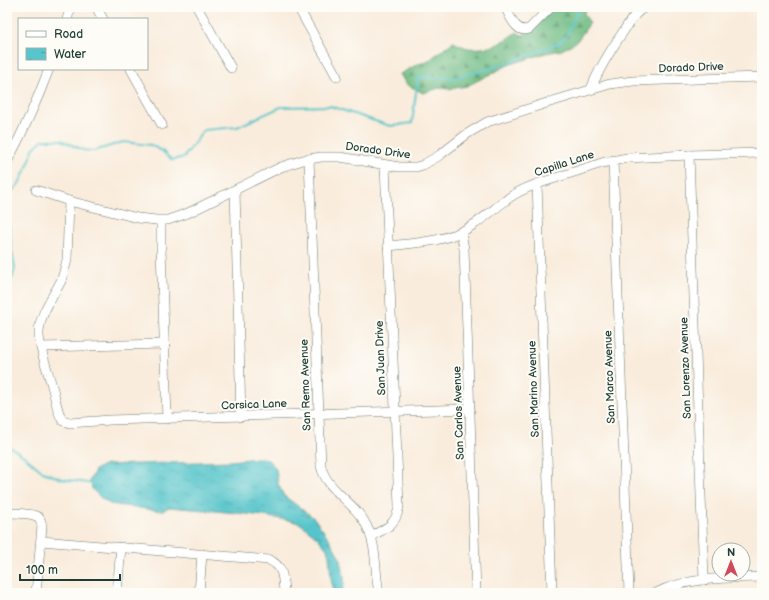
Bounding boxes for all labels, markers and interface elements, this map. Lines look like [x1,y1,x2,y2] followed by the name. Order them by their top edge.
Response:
[18,18,148,70] legend
[54,27,83,42] text: Road
[54,47,86,62] text: Water
[658,60,724,75] street label: Dorado Drive
[345,140,412,162] street label: Dorado Drive
[533,148,596,179] street label: Capilla Lane
[677,316,694,419] street label: San Lorenzo Avenue
[373,320,388,395] street label: San Juan Drive
[601,330,618,424] street label: San Marco Avenue
[297,338,314,431] street label: San Remo Avenue
[525,340,542,438] street label: San Marino Avenue
[450,365,467,460] street label: San Carlos Avenue
[221,397,288,412] street label: Corsica Lane
[711,542,751,582] north arrow
[727,546,735,559] text: N
[20,556,120,582] scale bar
[26,563,58,578] text: 100 m

